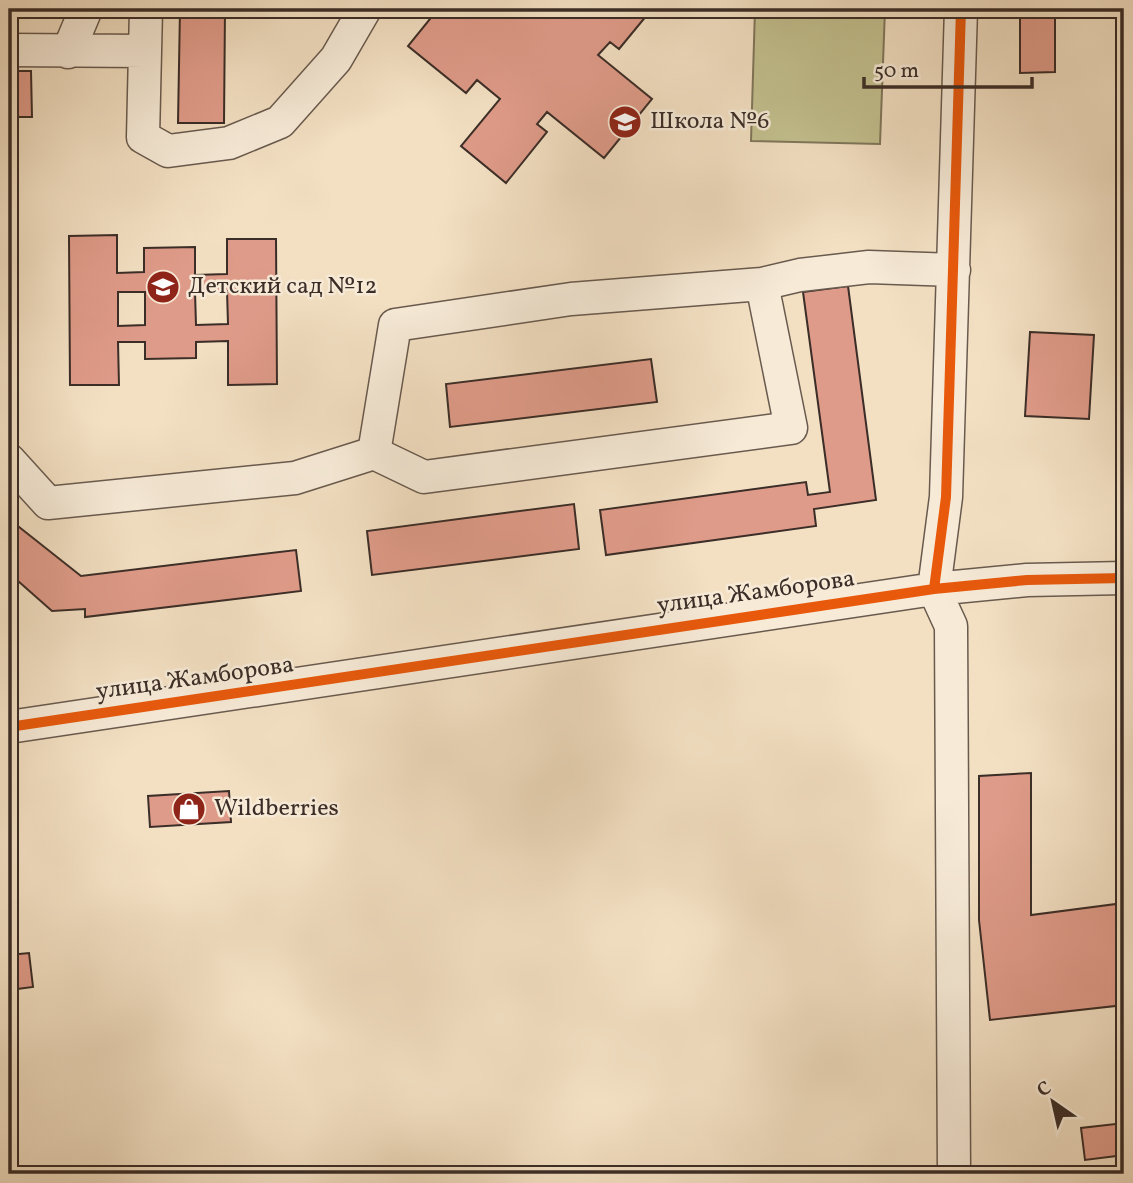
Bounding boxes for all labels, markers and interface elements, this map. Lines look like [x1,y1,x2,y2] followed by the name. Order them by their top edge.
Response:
[864,46,1032,90] scale bar
[874,57,919,86] text: 50 m
[606,103,644,141] school or university icon: Школа №6
[650,105,769,139] place label: Школа №6
[144,268,182,306] school or university icon: Детский сад №12
[188,270,378,304] place label: Детский сад №12
[655,562,857,624] street label: улица Жамборова
[94,648,296,710] street label: улица Жамборова
[170,790,208,828] shop icon: Wildberries
[214,792,339,826] place label: Wildberries
[1018,1068,1088,1138] north arrow
[1032,1075,1057,1104] text: С

